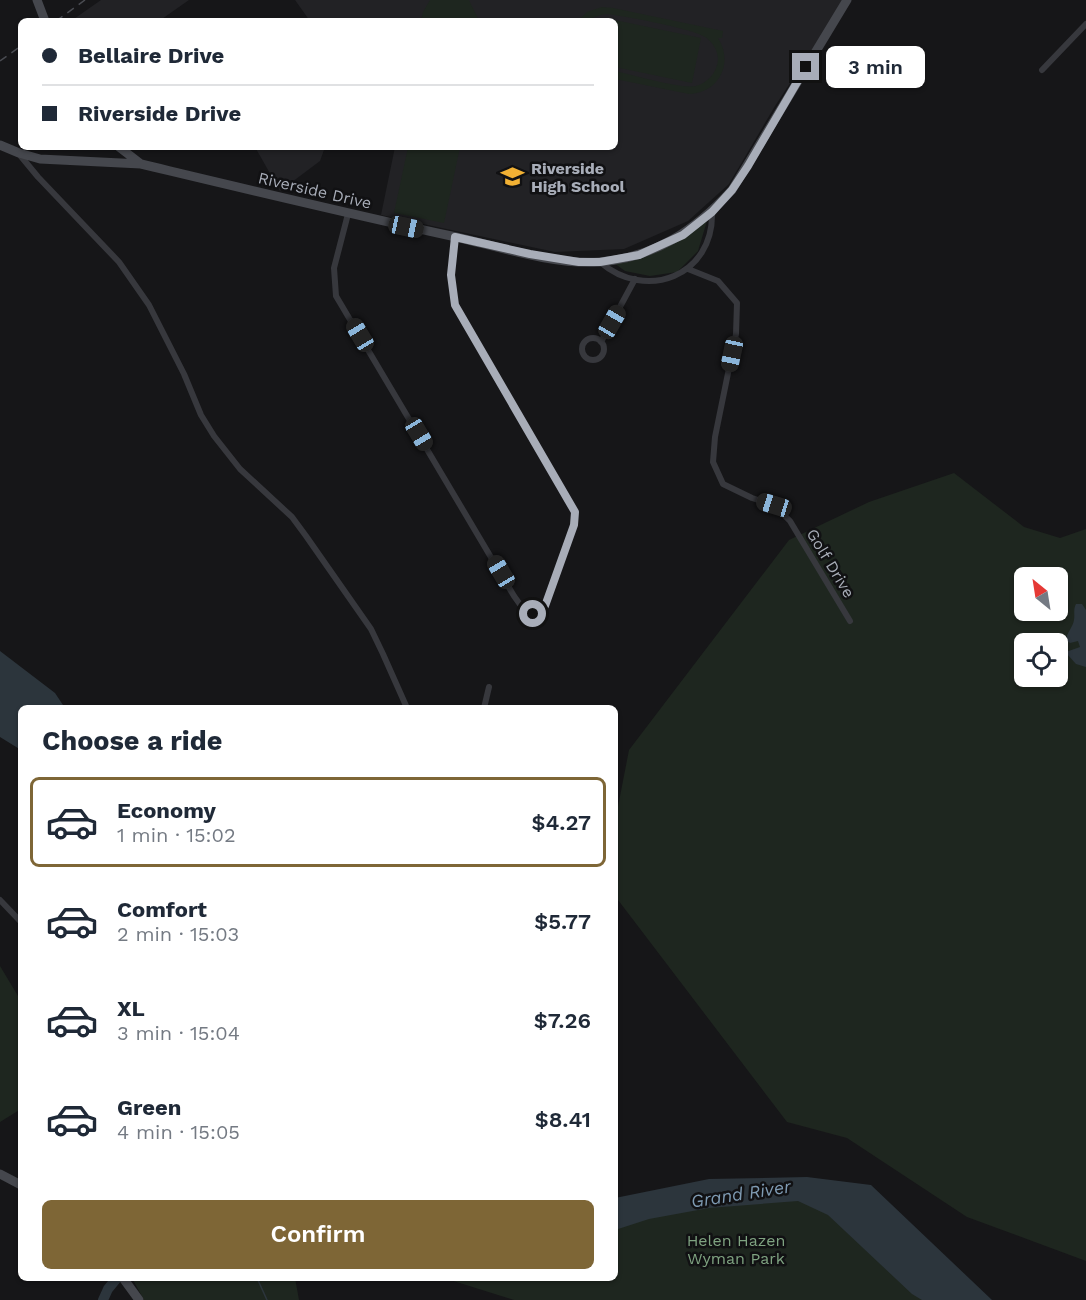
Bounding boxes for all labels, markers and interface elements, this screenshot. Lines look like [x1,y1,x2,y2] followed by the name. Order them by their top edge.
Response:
[78,43,224,68] text: Bellaire Drive
[827,46,926,88] callout: 3 min
[792,53,819,80] route end
[848,55,903,79] text: 3 min
[78,101,241,126] text: Riverside Drive
[531,159,625,196] place label: Riverside High School
[500,164,526,190] school or university icon: Riverside High School
[256,168,373,213] street label: Riverside Drive
[387,214,425,240] car
[595,302,629,342] car
[343,315,377,355] car
[719,335,745,373] car
[402,414,436,454] car
[754,491,794,519] car
[803,525,859,601] street label: Golf Drive
[484,552,518,592] car
[1014,567,1068,621] north arrow
[1014,567,1068,687] map controls
[519,600,546,627] route start
[1014,633,1068,687] button: locate
[42,725,222,757] text: Choose a ride
[45,795,99,849] icon: car
[117,798,216,823] text: Economy
[532,810,591,835] text: $4.27
[117,823,236,847] text: 1 min · 15:02
[45,894,99,948] icon: car
[117,897,207,922] text: Comfort
[534,909,591,934] text: $5.77
[117,922,239,946] text: 2 min · 15:03
[45,993,99,1047] icon: car
[117,996,145,1021] text: XL
[534,1008,591,1033] text: $7.26
[117,1021,240,1045] text: 3 min · 15:04
[45,1092,99,1146] icon: car
[117,1095,181,1120] text: Green
[535,1107,591,1132] text: $8.41
[117,1120,240,1144] text: 4 min · 15:05
[689,1175,793,1212] water label: Grand River
[42,1200,594,1269] button: Confirm
[687,1231,785,1268] park label: Helen Hazen Wyman Park

